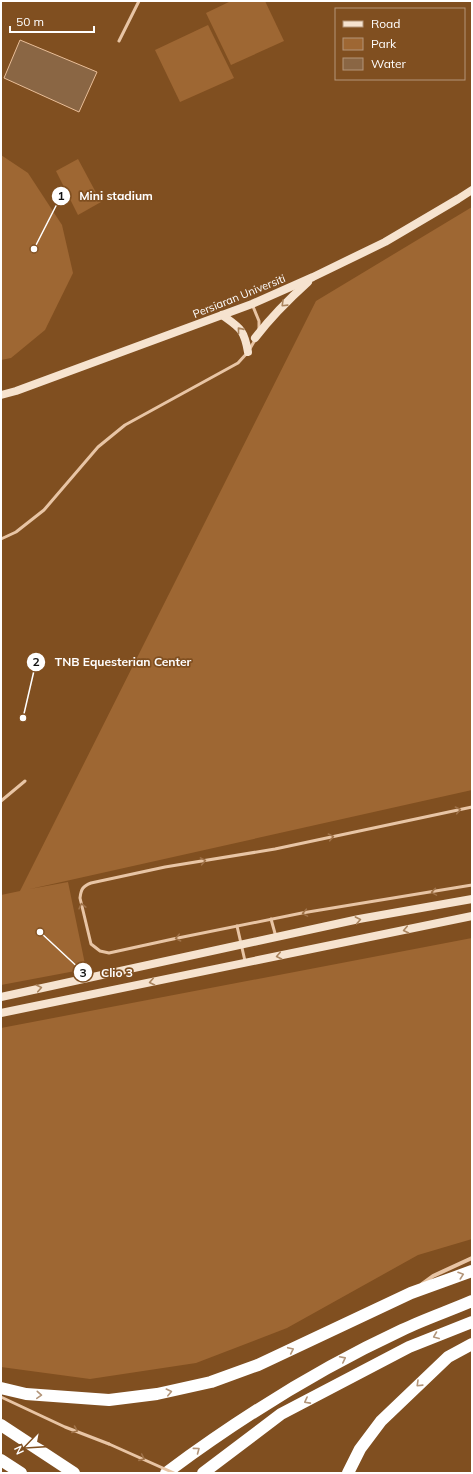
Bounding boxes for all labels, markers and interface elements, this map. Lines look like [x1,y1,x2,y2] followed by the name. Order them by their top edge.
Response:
[10,8,94,34] scale bar
[335,8,465,80] legend
[16,14,44,29] text: 50 m
[371,16,400,31] text: Road
[371,36,397,51] text: Park
[371,56,407,71] text: Water
[51,184,161,208] callout: Mini stadium
[57,188,65,203] text: 1
[79,188,153,203] text: Mini stadium
[191,271,287,321] street label: Persiaran Universiti
[281,299,289,306] one-way arrow
[238,328,245,335] one-way arrow
[26,650,199,674] callout: TNB Equesterian Center
[32,654,40,669] text: 2
[55,654,192,669] text: TNB Equesterian Center
[455,807,461,815] one-way arrow
[328,833,334,842] one-way arrow
[200,857,206,866] one-way arrow
[431,887,437,896] one-way arrow
[79,903,87,909] one-way arrow
[302,908,308,917] one-way arrow
[355,916,361,924] one-way arrow
[403,925,410,933] one-way arrow
[175,933,181,941] one-way arrow
[276,951,282,960] one-way arrow
[73,960,142,984] callout: Clio 3
[79,965,87,980] text: 3
[101,965,133,980] text: Clio 3
[149,978,155,986] one-way arrow
[36,985,42,993] one-way arrow
[457,1271,464,1279] one-way arrow
[432,1332,439,1340] one-way arrow
[287,1347,294,1355] one-way arrow
[339,1356,347,1364] one-way arrow
[416,1379,424,1387] one-way arrow
[165,1388,172,1396] one-way arrow
[36,1390,42,1399] one-way arrow
[304,1396,311,1403] one-way arrow
[8,1426,48,1466] north arrow
[71,1426,78,1434] one-way arrow
[11,1444,27,1457] text: N
[193,1447,200,1454] one-way arrow
[138,1454,145,1462] one-way arrow

